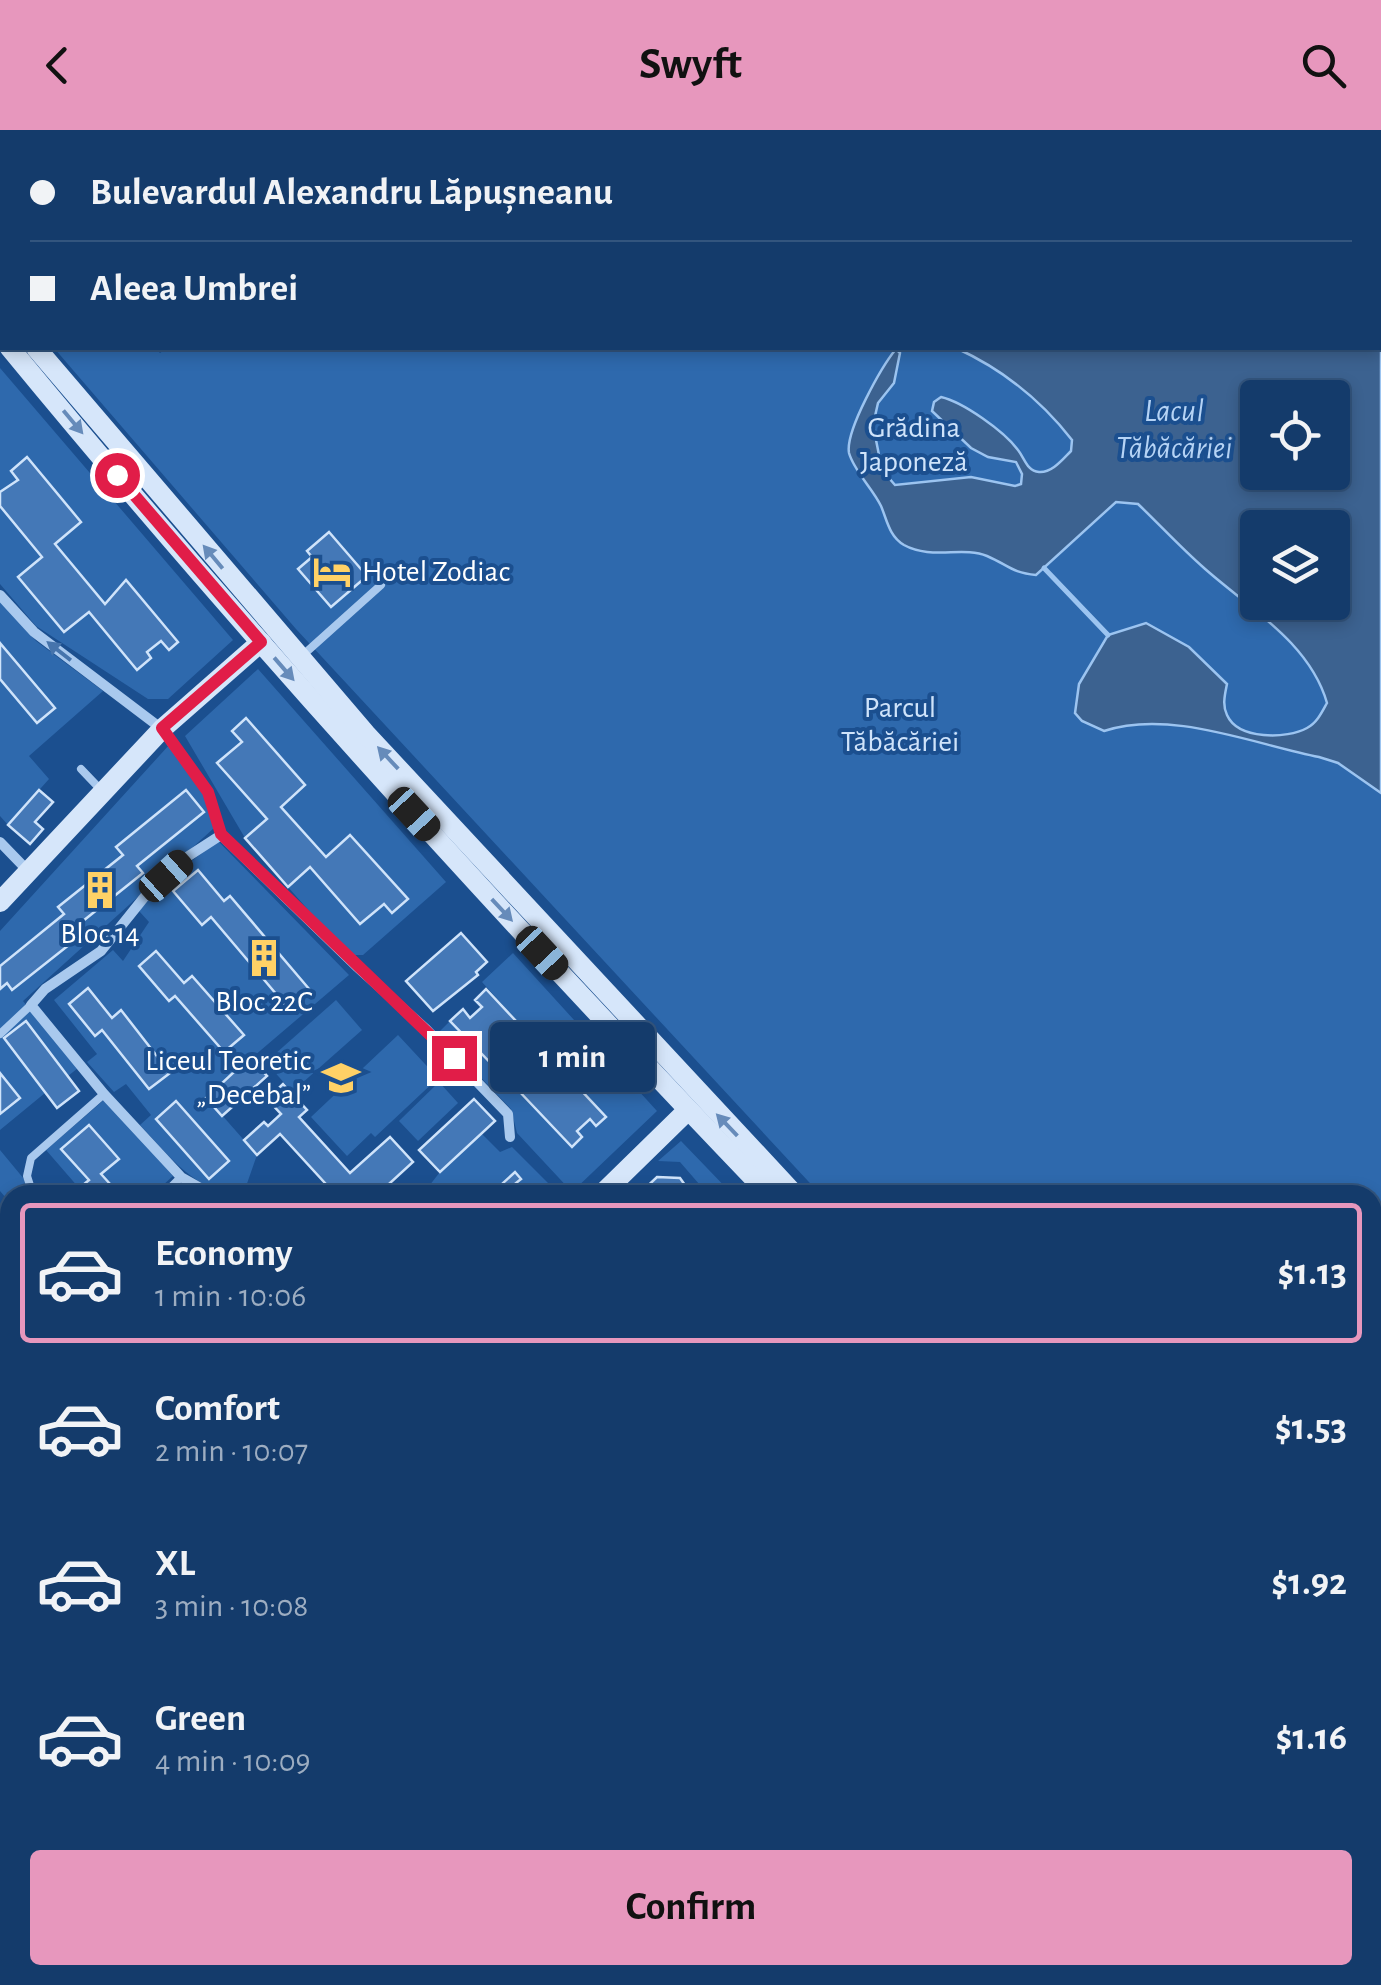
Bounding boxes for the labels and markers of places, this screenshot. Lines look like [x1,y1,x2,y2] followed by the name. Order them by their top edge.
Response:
[311,551,353,593] hotel icon: Hotel Zodiac
[362,557,510,587] place label: Hotel Zodiac
[79,869,121,911] building icon: Bloc 14
[60,919,140,949] place label: Bloc 14
[243,937,285,979] building icon: Bloc 22C
[215,987,313,1017] place label: Bloc 22C
[145,1046,311,1110] place label: Liceul Teoretic „Decebal”
[320,1057,362,1099] school or university icon: Liceul Teoretic „Decebal”

